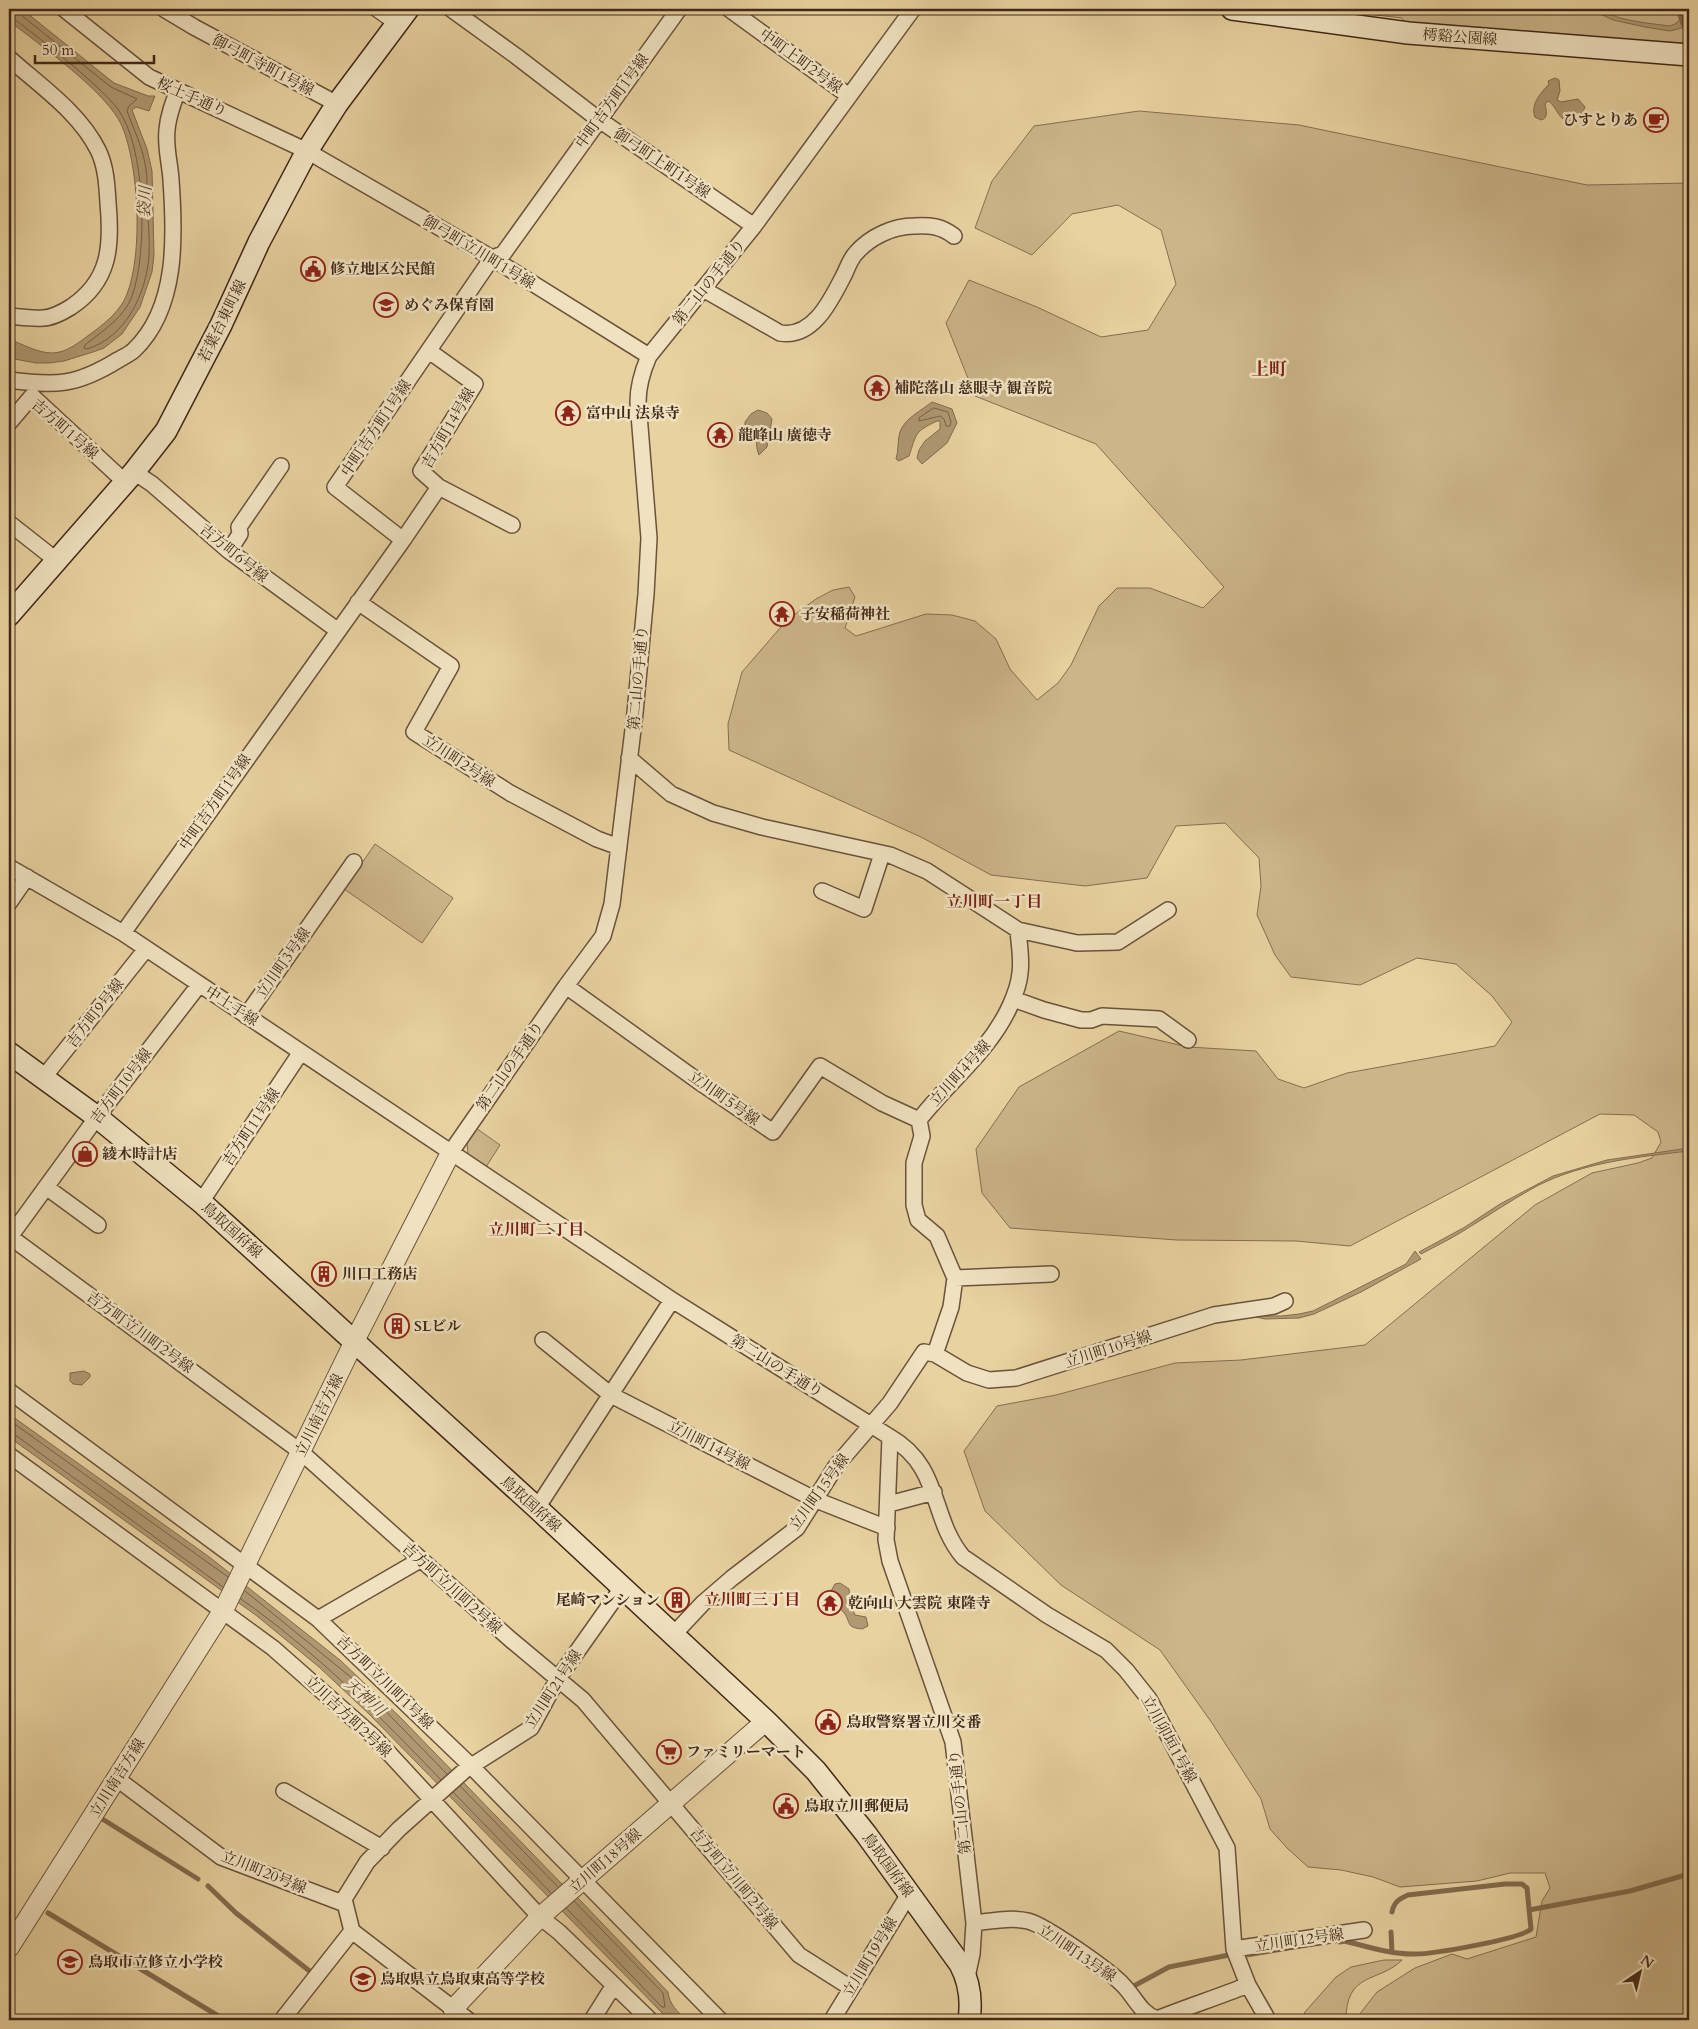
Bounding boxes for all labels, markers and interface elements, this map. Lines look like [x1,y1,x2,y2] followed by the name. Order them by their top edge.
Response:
[756,24,846,98] street label: 中町上町2号線
[1422,24,1498,50] street label: 樗谿公園線
[209,30,317,100] street label: 御弓町寺町1号線
[35,32,154,64] scale bar
[42,40,74,60] text: 50 m
[571,50,653,152] street label: 中町吉方町1号線
[154,73,230,121] street label: 桜土手通り
[1643,107,1669,133] cafe icon: ひすとりあ
[1563,110,1638,130] place label: ひすとりあ
[610,123,714,203] street label: 御弓町上町1号線
[133,183,157,219] water label: 袋川
[419,211,539,293] street label: 御弓町立川町1号線
[668,235,750,329] street label: 第二山の手通り
[300,256,326,282] public building icon: 修立地区公民館
[330,259,435,279] place label: 修立地区公民館
[193,276,251,366] street label: 若葉台東町線
[373,292,399,318] school or university icon: めぐみ保育園
[404,295,494,315] place label: めぐみ保育園
[1251,357,1287,382] district label: 上町
[864,375,890,401] temple icon: 補陀落山 慈眼寺 観音院
[336,376,416,480] street label: 中町吉方町1号線
[894,378,1052,398] place label: 補陀落山 慈眼寺 観音院
[417,384,479,472] street label: 吉方町14号線
[27,394,103,464] street label: 吉方町1号線
[555,400,581,426] temple icon: 富中山 法泉寺
[586,403,680,423] place label: 富中山 法泉寺
[707,422,733,448] temple icon: 龍峰山 廣徳寺
[738,425,832,445] place label: 龍峰山 廣徳寺
[196,519,272,587] street label: 吉方町6号線
[769,601,795,627] temple icon: 子安稲荷神社
[800,604,890,624] place label: 子安稲荷神社
[623,625,653,731] street label: 第二山の手通り
[419,730,499,792] street label: 立川町2号線
[174,750,256,854] street label: 中町吉方町1号線
[946,891,1042,913] district label: 立川町一丁目
[251,923,315,1003] street label: 立川町3号線
[62,974,128,1052] street label: 吉方町9号線
[201,981,263,1031] street label: 中土手線
[472,1017,548,1115] street label: 第二山の手通り
[925,1036,995,1110] street label: 立川町4号線
[86,1044,156,1128] street label: 吉方町10号線
[684,1066,764,1130] street label: 立川町5号線
[217,1084,285,1170] street label: 吉方町11号線
[72,1141,98,1167] shop icon: 綾木時計店
[102,1144,177,1164] place label: 綾木時計店
[197,1197,267,1263] street label: 鳥取国府線
[488,1219,584,1241] district label: 立川町二丁目
[311,1261,337,1287] building icon: 川口工務店
[342,1264,417,1284] place label: 川口工務店
[82,1286,198,1378] street label: 吉方町立川町2号線
[384,1313,410,1339] building icon: SLビル
[414,1316,461,1336] place label: SLビル
[1062,1326,1154,1372] street label: 立川町10号線
[727,1330,827,1402] street label: 第二山の手通り
[290,1370,348,1460] street label: 立川南吉方線
[664,1416,754,1474] street label: 立川町14号線
[784,1450,854,1534] street label: 立川町15号線
[496,1471,566,1537] street label: 鳥取国府線
[398,1538,506,1638] street label: 吉方町立川町2号線
[664,1587,690,1613] building icon: 尾崎マンション
[704,1589,800,1611] district label: 立川町三丁目
[556,1590,660,1610] place label: 尾崎マンション
[817,1590,843,1616] temple icon: 乾向山 大雲院 東隆寺
[848,1593,991,1613] place label: 乾向山 大雲院 東隆寺
[332,1630,438,1734] street label: 吉方町立川町1号線
[520,1646,586,1732] street label: 立川町21号線
[300,1670,396,1762] street label: 立川吉方町2号線
[340,1673,392,1723] water label: 天神川
[1137,1691,1201,1787] street label: 立川卯垣1号線
[815,1709,841,1735] public building icon: 鳥取警察署立川交番
[846,1712,982,1732] place label: 鳥取警察署立川交番
[85,1735,149,1821] street label: 立川南吉方線
[656,1739,682,1765] supermarket icon: ファミリーマート
[686,1742,806,1762] place label: ファミリーマート
[945,1749,975,1855] street label: 第二山の手通り
[773,1793,799,1819] public building icon: 鳥取立川郵便局
[804,1796,909,1816] place label: 鳥取立川郵便局
[685,1823,783,1933] street label: 吉方町立川町2号線
[564,1824,646,1898] street label: 立川町18号線
[858,1829,918,1901] street label: 鳥取国府線
[218,1846,310,1898] street label: 立川町20号線
[838,1913,902,2001] street label: 立川町19号線
[1034,1919,1120,1987] street label: 立川町13号線
[1253,1924,1345,1956] street label: 立川町12号線
[1616,1946,1666,1996] north arrow
[57,1949,83,1975] school or university icon: 鳥取市立修立小学校
[1637,1950,1658,1973] text: N
[88,1952,223,1972] place label: 鳥取市立修立小学校
[350,1966,376,1992] school or university icon: 鳥取県立鳥取東高等学校
[380,1969,545,1989] place label: 鳥取県立鳥取東高等学校

